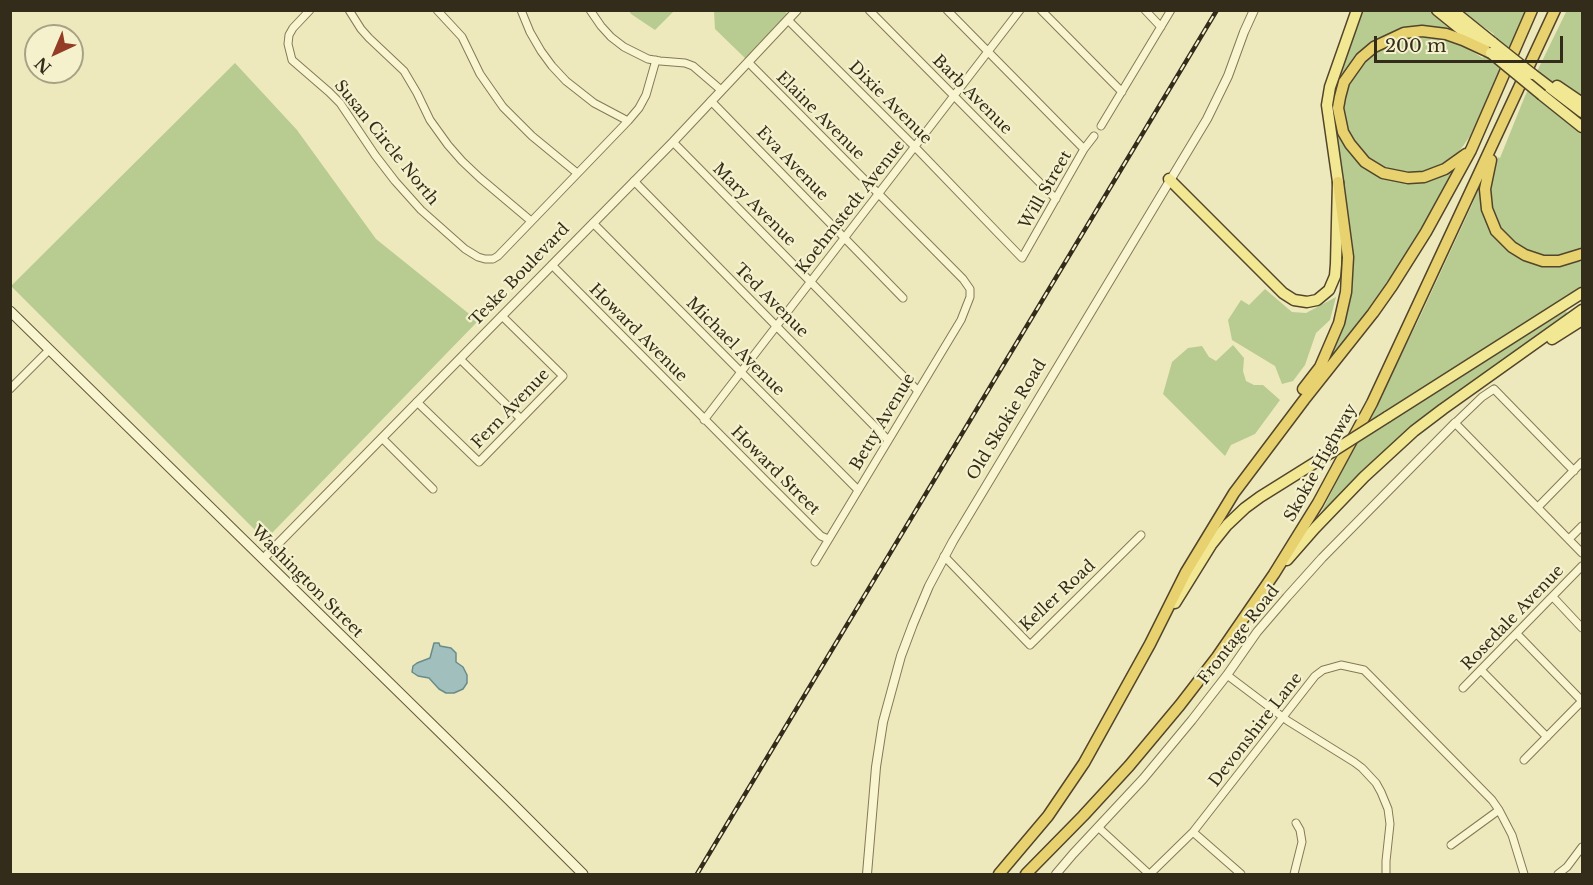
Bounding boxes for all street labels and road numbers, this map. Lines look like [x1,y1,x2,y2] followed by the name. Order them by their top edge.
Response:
[928,51,1016,139] street label: Barb Avenue
[845,58,935,148] street label: Dixie Avenue
[772,68,868,164] street label: Elaine Avenue
[330,77,442,209] street label: Susan Circle North
[752,123,832,205] street label: Eva Avenue
[793,136,909,278] street label: Koehmstedt Avenue
[1016,147,1076,233] street label: Will Street
[708,159,800,251] street label: Mary Avenue
[466,220,574,330] street label: Teske Boulevard
[730,260,812,342] street label: Ted Avenue
[585,280,691,386] street label: Howard Avenue
[682,294,788,400] street label: Michael Avenue
[963,356,1051,484] street label: Old Skokie Road
[468,365,554,453] street label: Fern Avenue
[847,370,919,474] street label: Betty Avenue
[1281,401,1361,525] street label: Skokie Highway
[727,423,823,519] street label: Howard Street
[247,522,367,642] street label: Washington Street
[1016,556,1100,636] street label: Keller Road
[1458,561,1568,675] street label: Rosedale Avenue
[1194,582,1284,688] street label: Frontage Road
[1205,669,1307,791] street label: Devonshire Lane

